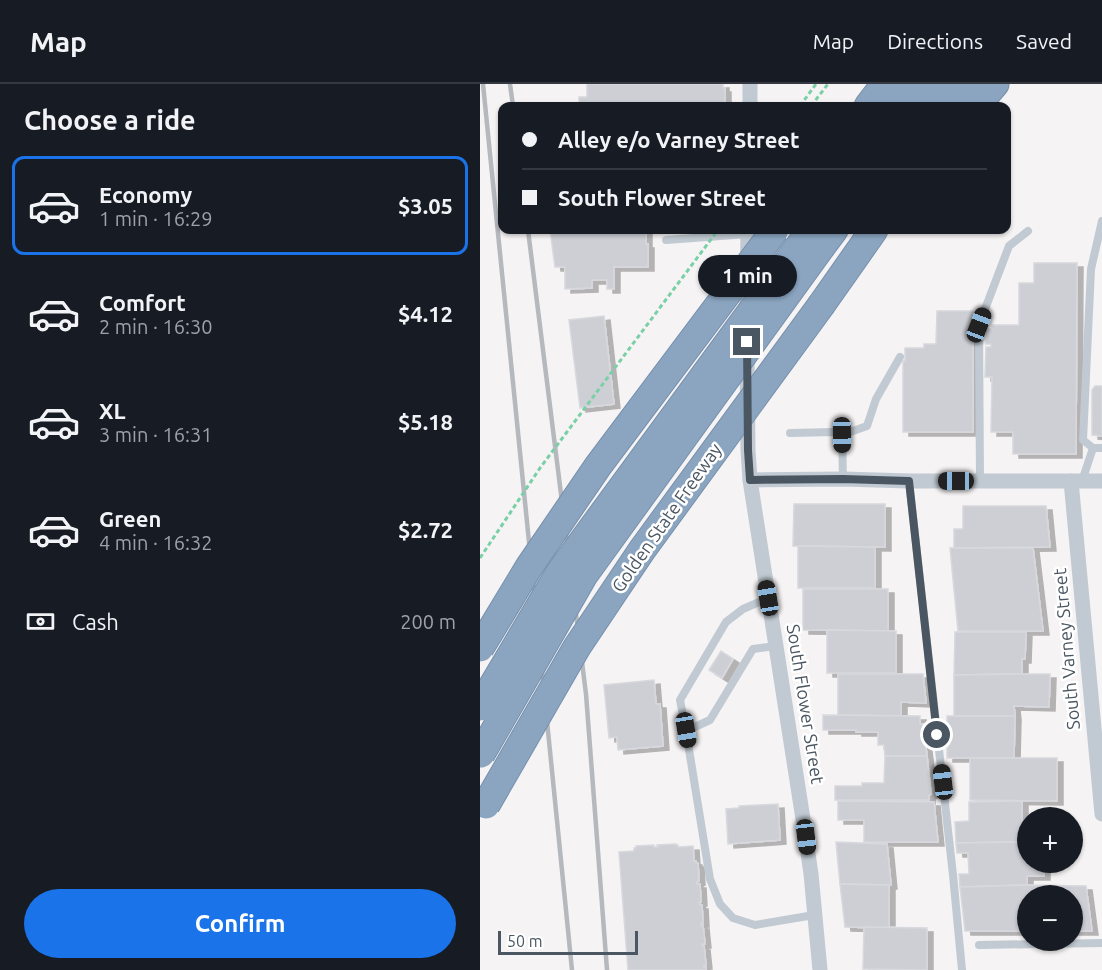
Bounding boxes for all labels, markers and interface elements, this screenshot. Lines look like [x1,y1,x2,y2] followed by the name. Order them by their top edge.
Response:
[30,26,87,57] text: Map
[813,29,854,53] text: Map
[887,29,983,53] text: Directions
[1016,29,1072,53] text: Saved
[24,105,196,135] text: Choose a ride
[558,127,799,152] text: Alley e/o Varney Street
[27,179,81,233] icon: car
[99,182,192,207] text: Economy
[558,185,766,210] text: South Flower Street
[398,193,453,218] text: $3.05
[99,207,213,230] text: 1 min · 16:29
[698,255,796,297] callout: 1 min
[722,264,773,287] text: 1 min
[27,287,81,341] icon: car
[99,290,186,315] text: Comfort
[398,301,453,326] text: $4.12
[964,305,994,345] car
[99,315,213,338] text: 2 min · 16:30
[733,328,760,355] route end
[27,395,81,449] icon: car
[99,398,126,423] text: XL
[398,409,453,434] text: $5.18
[833,417,851,453] car
[99,423,213,446] text: 3 min · 16:31
[607,439,725,595] street label: Golden State Freeway
[938,472,974,490] car
[27,503,81,557] icon: car
[99,506,161,531] text: Green
[398,517,453,542] text: $2.72
[99,531,213,554] text: 4 min · 16:32
[1049,567,1083,731] street label: South Varney Street
[756,579,780,617] car
[24,605,57,638] icon: cash
[72,609,119,634] text: Cash
[400,610,456,633] text: 200 m
[783,623,828,785] street label: South Flower Street
[674,711,698,749] car
[923,721,950,748] route start
[932,763,954,801] car
[1017,807,1083,951] map controls
[1017,807,1083,873] button: +
[795,818,817,856] car
[1017,885,1083,951] button: −
[24,889,456,958] button: Confirm
[498,928,638,956] scale bar
[507,932,543,950] text: 50 m

